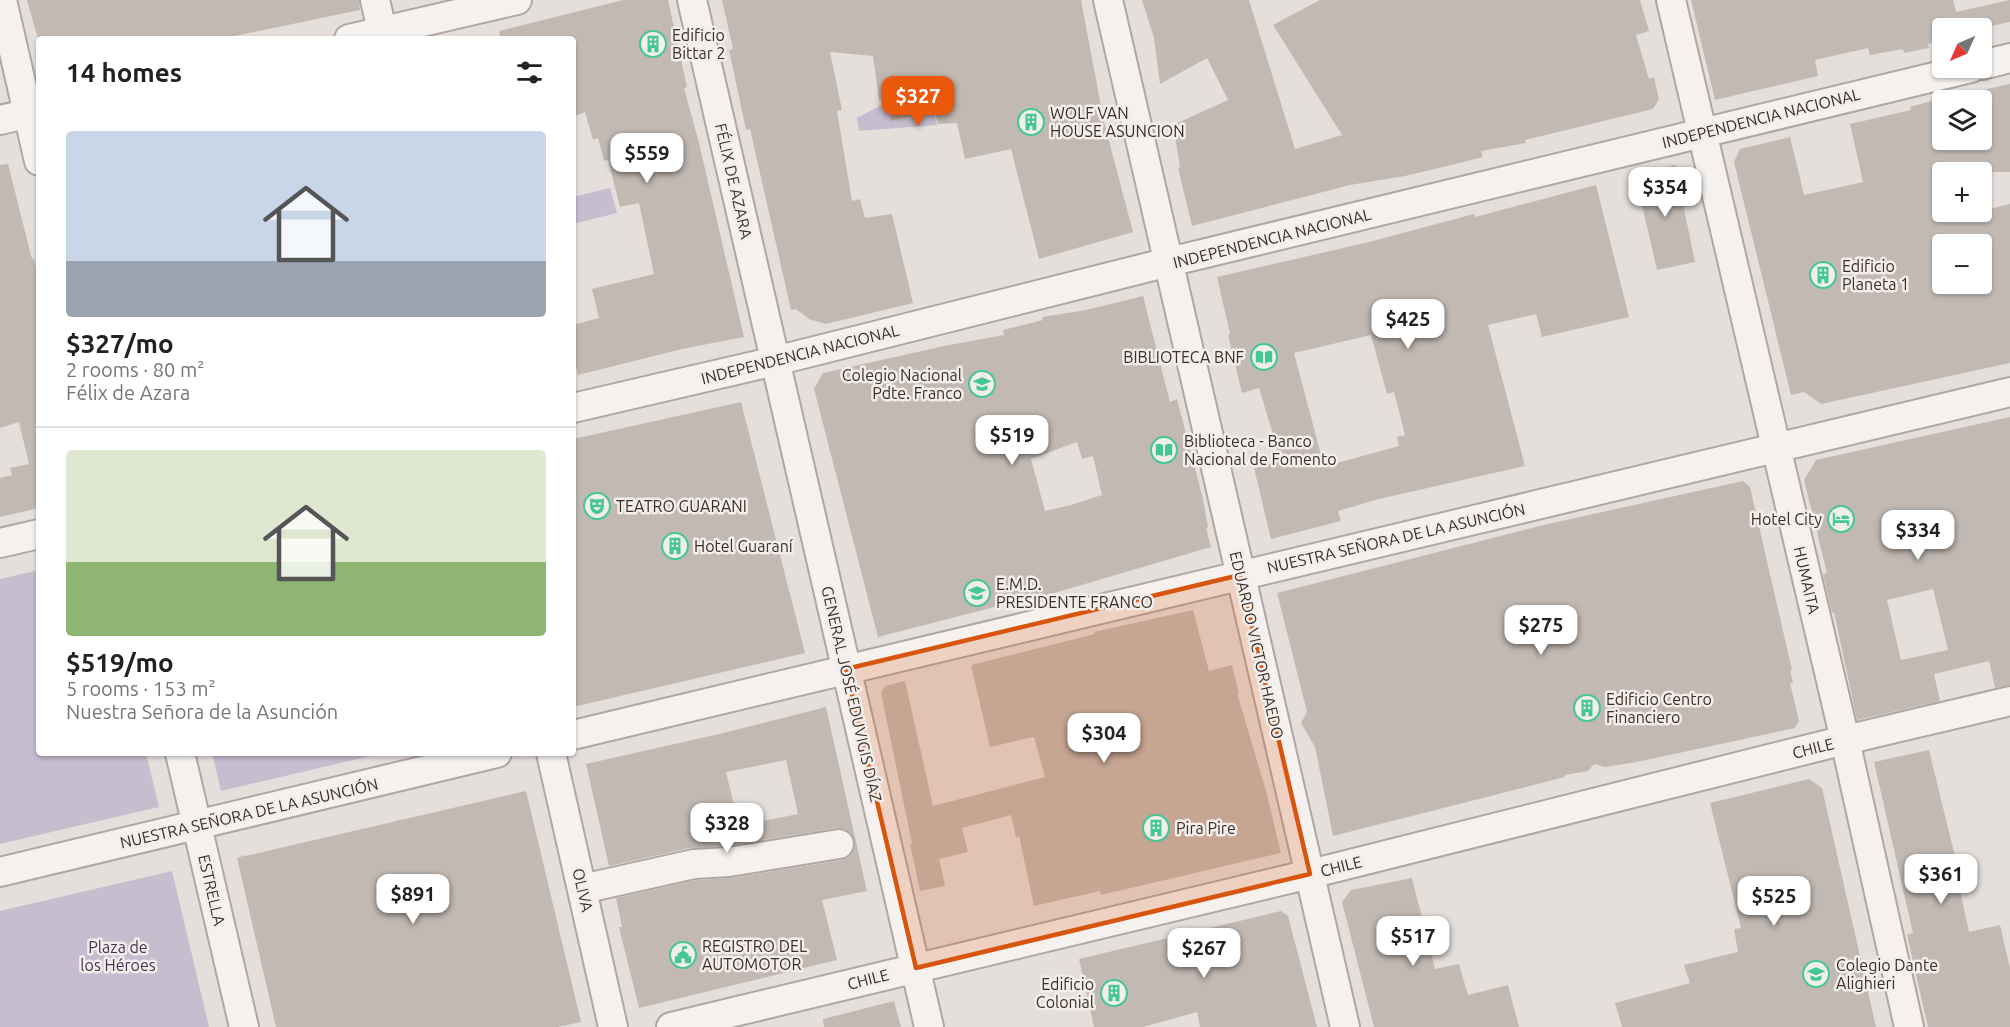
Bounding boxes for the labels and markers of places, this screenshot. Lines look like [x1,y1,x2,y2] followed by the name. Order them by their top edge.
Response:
[672,26,726,62] place label: Edificio Bittar 2
[638,29,668,59] building icon: Edificio Bittar 2
[882,76,954,127] pin: $327
[1050,104,1185,140] place label: WOLF VAN HOUSE ASUNCION
[1016,107,1046,137] building icon: WOLF VAN HOUSE ASUNCION
[611,133,683,184] pin: $559
[1629,167,1701,218] pin: $354
[1842,257,1909,293] place label: Edificio Planeta 1
[1808,260,1838,290] building icon: Edificio Planeta 1
[1372,299,1444,350] pin: $425
[1249,342,1279,372] library icon: BIBLIOTECA BNF
[1123,348,1244,366] place label: BIBLIOTECA BNF
[842,366,962,402] place label: Colegio Nacional Pdte. Franco
[967,369,997,399] school or university icon: Colegio Nacional Pdte. Franco
[976,415,1048,466] pin: $519
[1184,432,1337,468] place label: Biblioteca - Banco Nacional de Fomento
[1149,435,1179,465] library icon: Biblioteca - Banco Nacional de Fomento
[582,491,612,521] theatre icon: TEATRO GUARANI
[616,497,747,515] place label: TEATRO GUARANI
[1826,504,1856,534] hotel icon: Hotel City
[1751,510,1822,528] place label: Hotel City
[1882,510,1954,561] pin: $334
[660,531,690,561] building icon: Hotel Guaraní
[694,537,794,555] place label: Hotel Guaraní
[996,575,1153,611] place label: E.M.D. PRESIDENTE FRANCO
[962,578,992,608] school or university icon: E.M.D. PRESIDENTE FRANCO
[1505,605,1577,656] pin: $275
[1606,690,1712,726] place label: Ediﬁcio Centro Financiero
[1572,693,1602,723] building icon: Ediﬁcio Centro Financiero
[1068,713,1140,764] pin: $304
[691,803,763,854] pin: $328
[1141,813,1171,843] building icon: Pira Pire
[1176,819,1236,837] place label: Pira Pire
[1905,854,1977,905] pin: $361
[377,874,449,925] pin: $891
[1738,876,1810,927] pin: $525
[1377,916,1449,967] pin: $517
[1168,928,1240,979] pin: $267
[702,937,807,973] place label: REGISTRO DEL AUTOMOTOR
[668,940,698,970] public building icon: REGISTRO DEL AUTOMOTOR
[1836,956,1938,992] place label: Colegio Dante Alighieri
[1801,959,1831,989] school or university icon: Colegio Dante Alighieri
[1036,975,1094,1011] place label: Edificio Colonial
[1099,978,1129,1008] building icon: Edificio Colonial

